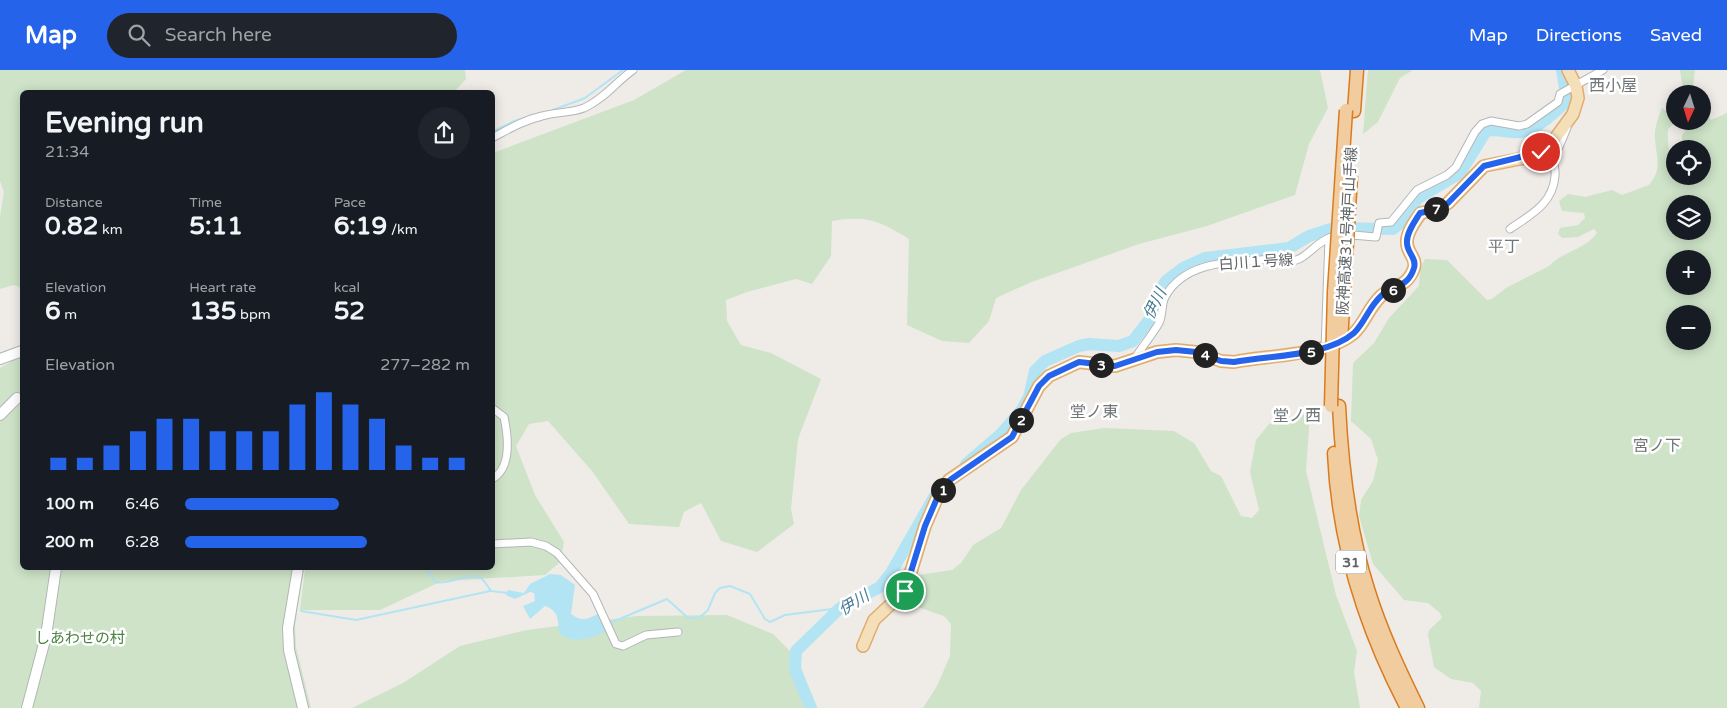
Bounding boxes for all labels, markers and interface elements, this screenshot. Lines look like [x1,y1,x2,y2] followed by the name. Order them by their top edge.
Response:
[107,13,457,58] search box
[25,21,77,50] text: Map
[125,21,153,49] icon: search
[165,24,272,46] text: Search here
[1469,24,1508,46] text: Map
[1536,24,1622,46] text: Directions
[1650,24,1702,46] text: Saved
[1589,76,1637,96] district label: 西小屋
[1666,85,1711,130] north arrow
[1666,85,1711,350] map controls
[45,106,204,140] text: Evening run
[418,107,470,159] button: share
[1520,131,1562,173] pin
[1527,138,1555,166] icon: check
[1666,140,1711,185] button: locate
[45,142,89,162] text: 21:34
[1334,146,1360,316] street label: 阪神高速31号神戸山手線
[45,194,103,211] text: Distance
[189,194,222,211] text: Time
[334,194,366,211] text: Pace
[1666,195,1711,240] button: layers
[1424,196,1448,222] pin: 7
[1432,201,1441,218] text: 7
[45,211,98,241] text: 0.82
[189,211,243,241] text: 5:11
[334,211,387,241] text: 6:19
[98,221,123,238] text: km
[387,221,418,238] text: /km
[1488,237,1520,257] district label: 平丁
[1218,250,1294,274] street label: 白川１号線
[1666,250,1711,295] button: +
[1380,278,1406,302] pin: 6
[45,279,106,296] text: Elevation
[189,279,256,296] text: Heart rate
[334,279,360,296] text: kcal
[1389,282,1398,299] text: 6
[1139,283,1172,323] water label: 伊川
[45,296,61,326] text: 6
[189,296,236,326] text: 135
[334,296,365,326] text: 52
[1666,305,1711,350] button: −
[61,306,77,323] text: m
[236,306,271,323] text: bpm
[1298,340,1324,364] pin: 5
[1192,342,1218,368] pin: 4
[1307,344,1316,361] text: 5
[1201,347,1210,364] text: 4
[1088,352,1114,378] pin: 3
[45,355,115,375] text: Elevation
[380,355,470,375] text: 277–282 m
[1097,357,1106,374] text: 3
[1070,402,1118,422] district label: 堂ノ東
[1273,406,1321,426] district label: 堂ノ西
[1008,408,1034,432] pin: 2
[1017,412,1026,429] text: 2
[1633,436,1681,456] district label: 宮ノ下
[930,478,956,502] pin: 1
[939,482,948,499] text: 1
[45,494,94,514] text: 100 m
[125,494,159,514] text: 6:46
[45,532,94,552] text: 200 m
[125,532,159,552] text: 6:28
[1336,551,1366,574] road number: 31
[884,570,926,612] pin
[891,577,919,605] icon: arrive
[835,585,875,620] water label: 伊川
[35,629,125,647] park label: しあわせの村

